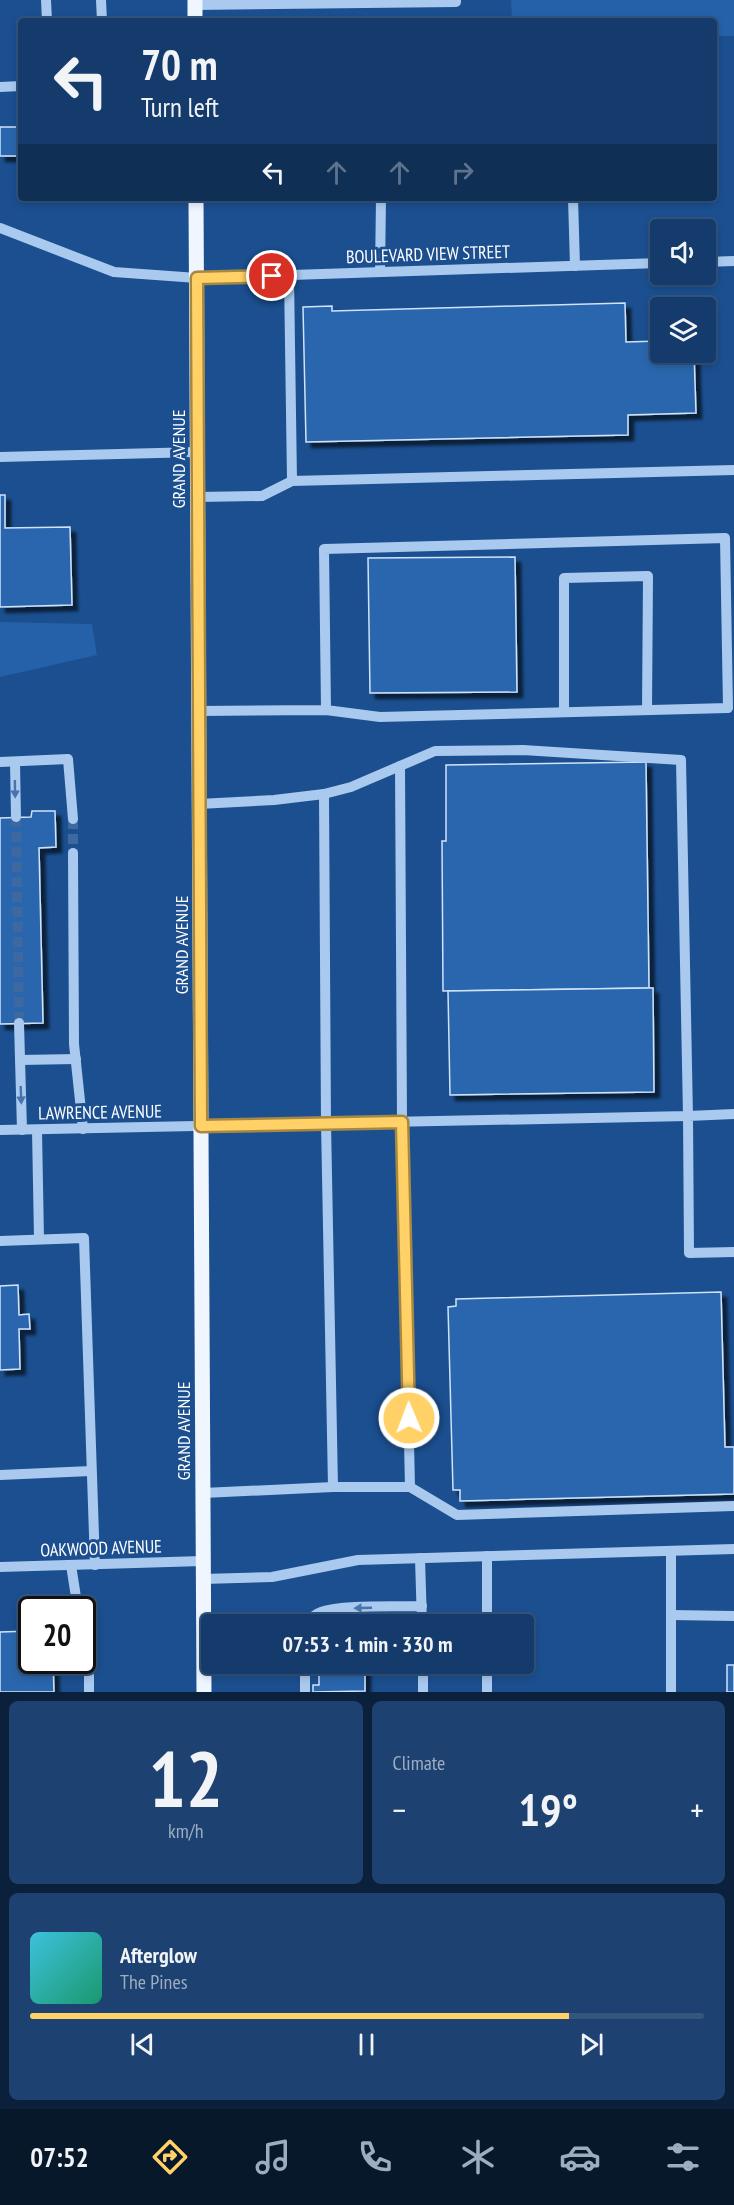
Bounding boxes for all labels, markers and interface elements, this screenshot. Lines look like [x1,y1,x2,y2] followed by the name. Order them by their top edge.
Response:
[141,37,218,92] text: 70 m
[42,42,120,120] icon: left
[141,90,219,124] text: Turn left
[257,156,290,189] icon: left
[320,156,353,189] icon: ahead
[383,156,416,189] icon: ahead
[446,156,479,189] icon: right
[650,219,716,363] map controls
[650,219,716,285] button: sound
[346,240,510,268] street label: BOULEVARD VIEW STREET
[246,250,297,301] pin
[255,259,288,292] icon: arrive
[650,297,716,363] button: layers
[167,410,190,508] street label: GRAND AVENUE
[10,780,20,799] one-way arrow
[170,896,193,994] street label: GRAND AVENUE
[16,1085,26,1104] one-way arrow
[38,1099,162,1125] street label: LAWRENCE AVENUE
[172,1382,195,1480] street label: GRAND AVENUE
[377,1386,441,1450] position arrow
[40,1534,162,1562] street label: OAKWOOD AVENUE
[18,1596,96,1674] speed limit sign: 20
[354,1603,373,1612] one-way arrow
[282,1630,453,1658] text: 07:53 · 1 min · 330 m
[148,1728,223,1829] text: 12
[393,1750,445,1776] text: Climate
[519,1780,578,1838] text: 19°
[393,1788,406,1831] text: −
[690,1788,704,1831] text: +
[168,1818,203,1844] text: km/h
[120,1941,197,1969] text: Afterglow
[120,1969,187,1995] text: The Pines
[126,2028,159,2061] icon: previous
[350,2028,383,2061] icon: pause
[575,2028,608,2061] icon: next
[149,2136,191,2178] icon: directions
[252,2136,294,2178] icon: music
[354,2136,396,2178] icon: phone
[457,2136,499,2178] icon: climate
[559,2136,601,2178] icon: car
[662,2136,704,2178] icon: filters
[30,2140,89,2174] text: 07:52

